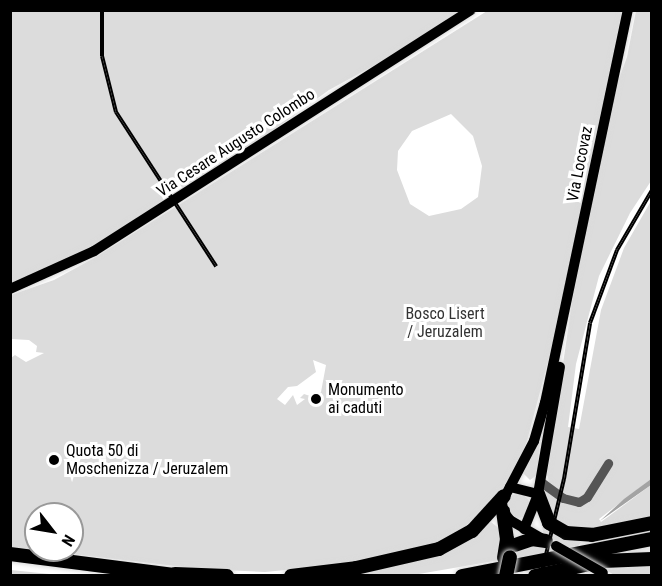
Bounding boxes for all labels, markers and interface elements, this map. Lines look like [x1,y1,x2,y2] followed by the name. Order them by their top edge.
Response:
[154,85,318,201] street label: Via Cesare Augusto Colombo
[563,125,597,203] street label: Via Locovaz
[405,304,485,342] park label: Bosco Lisert / Jeruzalem
[328,380,404,418] place label: Monumento ai caduti
[309,392,323,406] marker: Monumento ai caduti
[66,441,228,479] place label: Quota 50 di Moschenizza / Jeruzalem
[47,453,61,467] marker: Quota 50 di Moschenizza / Jeruzalem
[24,502,84,562] north arrow
[57,531,79,550] text: N

